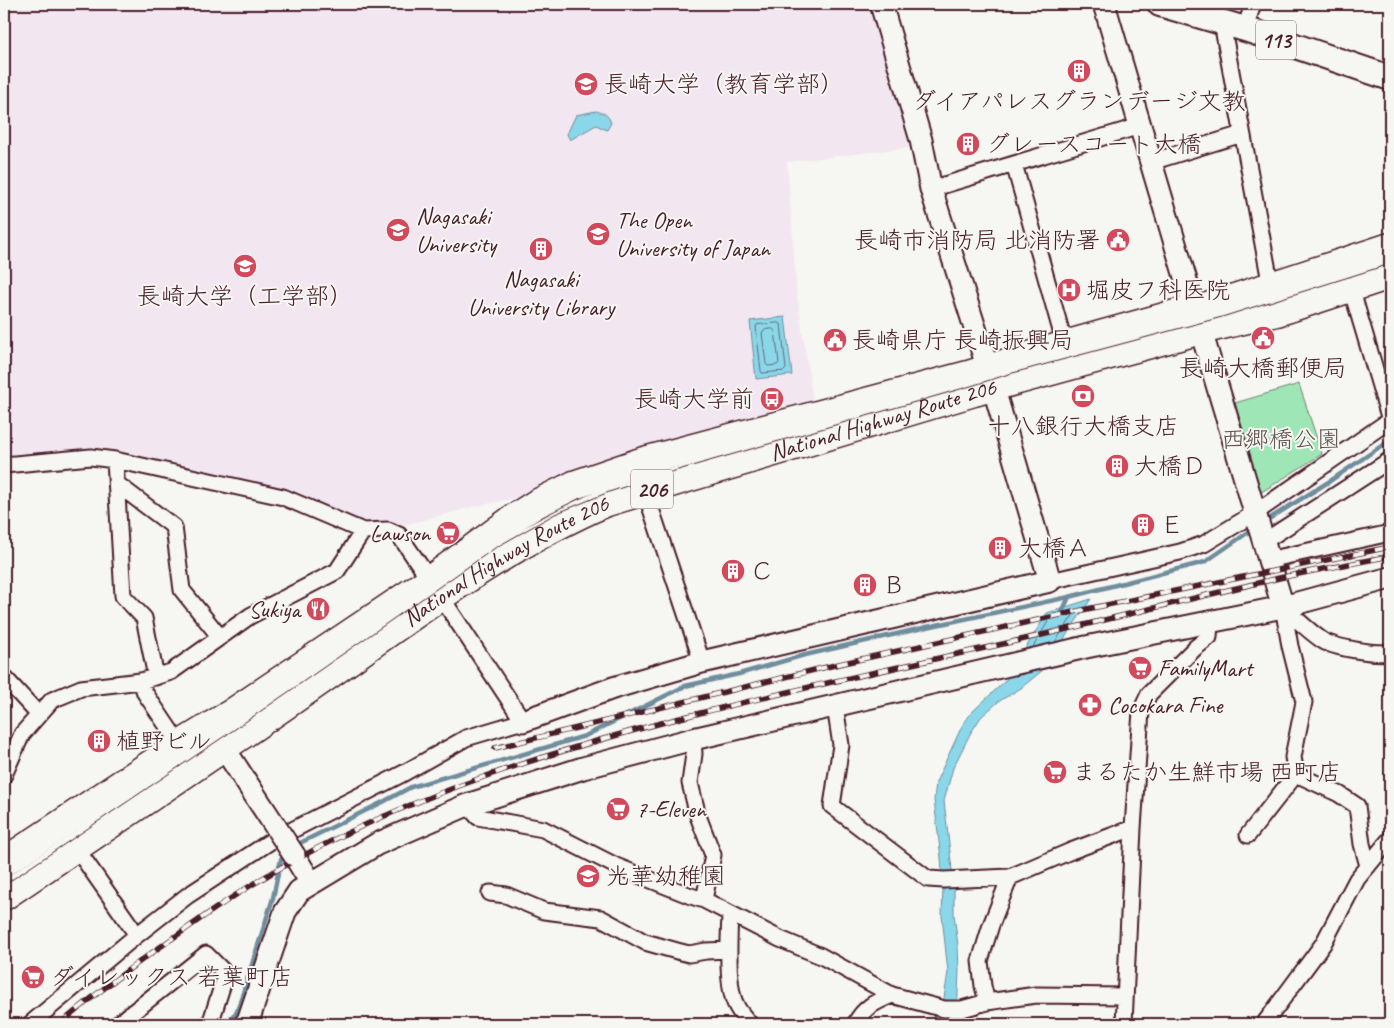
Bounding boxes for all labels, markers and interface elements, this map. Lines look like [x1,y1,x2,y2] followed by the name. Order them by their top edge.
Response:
[1256,20,1296,60] road number: 113
[1066,58,1092,84] building icon: ダイアパレスグランデージ文教
[604,69,844,99] place label: 長崎大学（教育学部）
[573,71,599,97] school or university icon: 長崎大学（教育学部）
[912,86,1246,116] place label: ダイアパレスグランデージ文教
[986,129,1202,159] place label: グレースコート大橋
[955,131,981,157] building icon: グレースコート大橋
[416,201,498,259] place label: Nagasaki University
[616,205,771,263] place label: The Open University of Japan
[385,217,411,243] school or university icon: Nagasaki University
[585,221,611,247] school or university icon: The Open University of Japan
[854,225,1100,255] place label: 長崎市消防局 北消防署
[1105,227,1131,253] public building icon: 長崎市消防局 北消防署
[528,236,554,262] building icon: Nagasaki University Library
[232,253,258,279] school or university icon: 長崎大学（工学部）
[468,264,616,322] place label: Nagasaki University Library
[1086,275,1230,305] place label: 堀皮フ科医院
[1056,277,1082,303] hospital icon: 堀皮フ科医院
[137,281,353,311] place label: 長崎大学（工学部）
[852,325,1074,355] place label: 長崎県庁 長崎振興局
[1250,325,1276,351] public building icon: 長崎大橋郵便局
[822,327,848,353] public building icon: 長崎県庁 長崎振興局
[1179,353,1347,383] place label: 長崎大橋郵便局
[766,371,1000,467] street label: National Highway Route 206
[1070,383,1096,409] bank icon: 十八銀行大橋支店
[634,384,754,414] place label: 長崎大学前
[759,386,785,412] bus stop icon: 長崎大学前
[987,411,1179,441] place label: 十八銀行大橋支店
[1221,424,1341,454] park label: 西郷橋公園
[1134,451,1206,481] place label: 大橋Ｄ
[1104,453,1130,479] building icon: 大橋Ｄ
[631,469,673,508] road number: 206
[397,488,614,633] street label: National Highway Route 206
[1160,510,1184,540] place label: Ｅ
[1130,512,1156,538] building icon: Ｅ
[370,518,431,548] place label: Lawson
[435,520,461,546] supermarket icon: Lawson
[1018,533,1090,563] place label: 大橋Ａ
[987,535,1013,561] building icon: 大橋Ａ
[750,556,774,586] place label: Ｃ
[720,558,746,584] building icon: Ｃ
[882,570,906,600] place label: Ｂ
[852,572,878,598] building icon: Ｂ
[248,594,302,624] place label: Sukiya
[305,596,331,622] restaurant icon: Sukiya
[1158,653,1255,683] place label: FamilyMart
[1127,655,1153,681] supermarket icon: FamilyMart
[1108,690,1225,720] place label: Cocokara Fine
[1077,692,1103,718] pharmacy icon: Cocokara Fine
[116,726,212,756] place label: 植野ビル
[86,728,112,754] building icon: 植野ビル
[1072,757,1341,787] place label: まるたか生鮮市場 西町店
[1042,759,1068,785] supermarket icon: まるたか生鮮市場 西町店
[636,794,707,824] place label: 7-Eleven
[605,796,631,822] supermarket icon: 7-Eleven
[606,861,726,891] place label: 光華幼稚園
[575,863,601,889] school or university icon: 光華幼稚園
[50,962,293,992] place label: ダイレックス 若葉町店
[20,964,46,990] supermarket icon: ダイレックス 若葉町店

